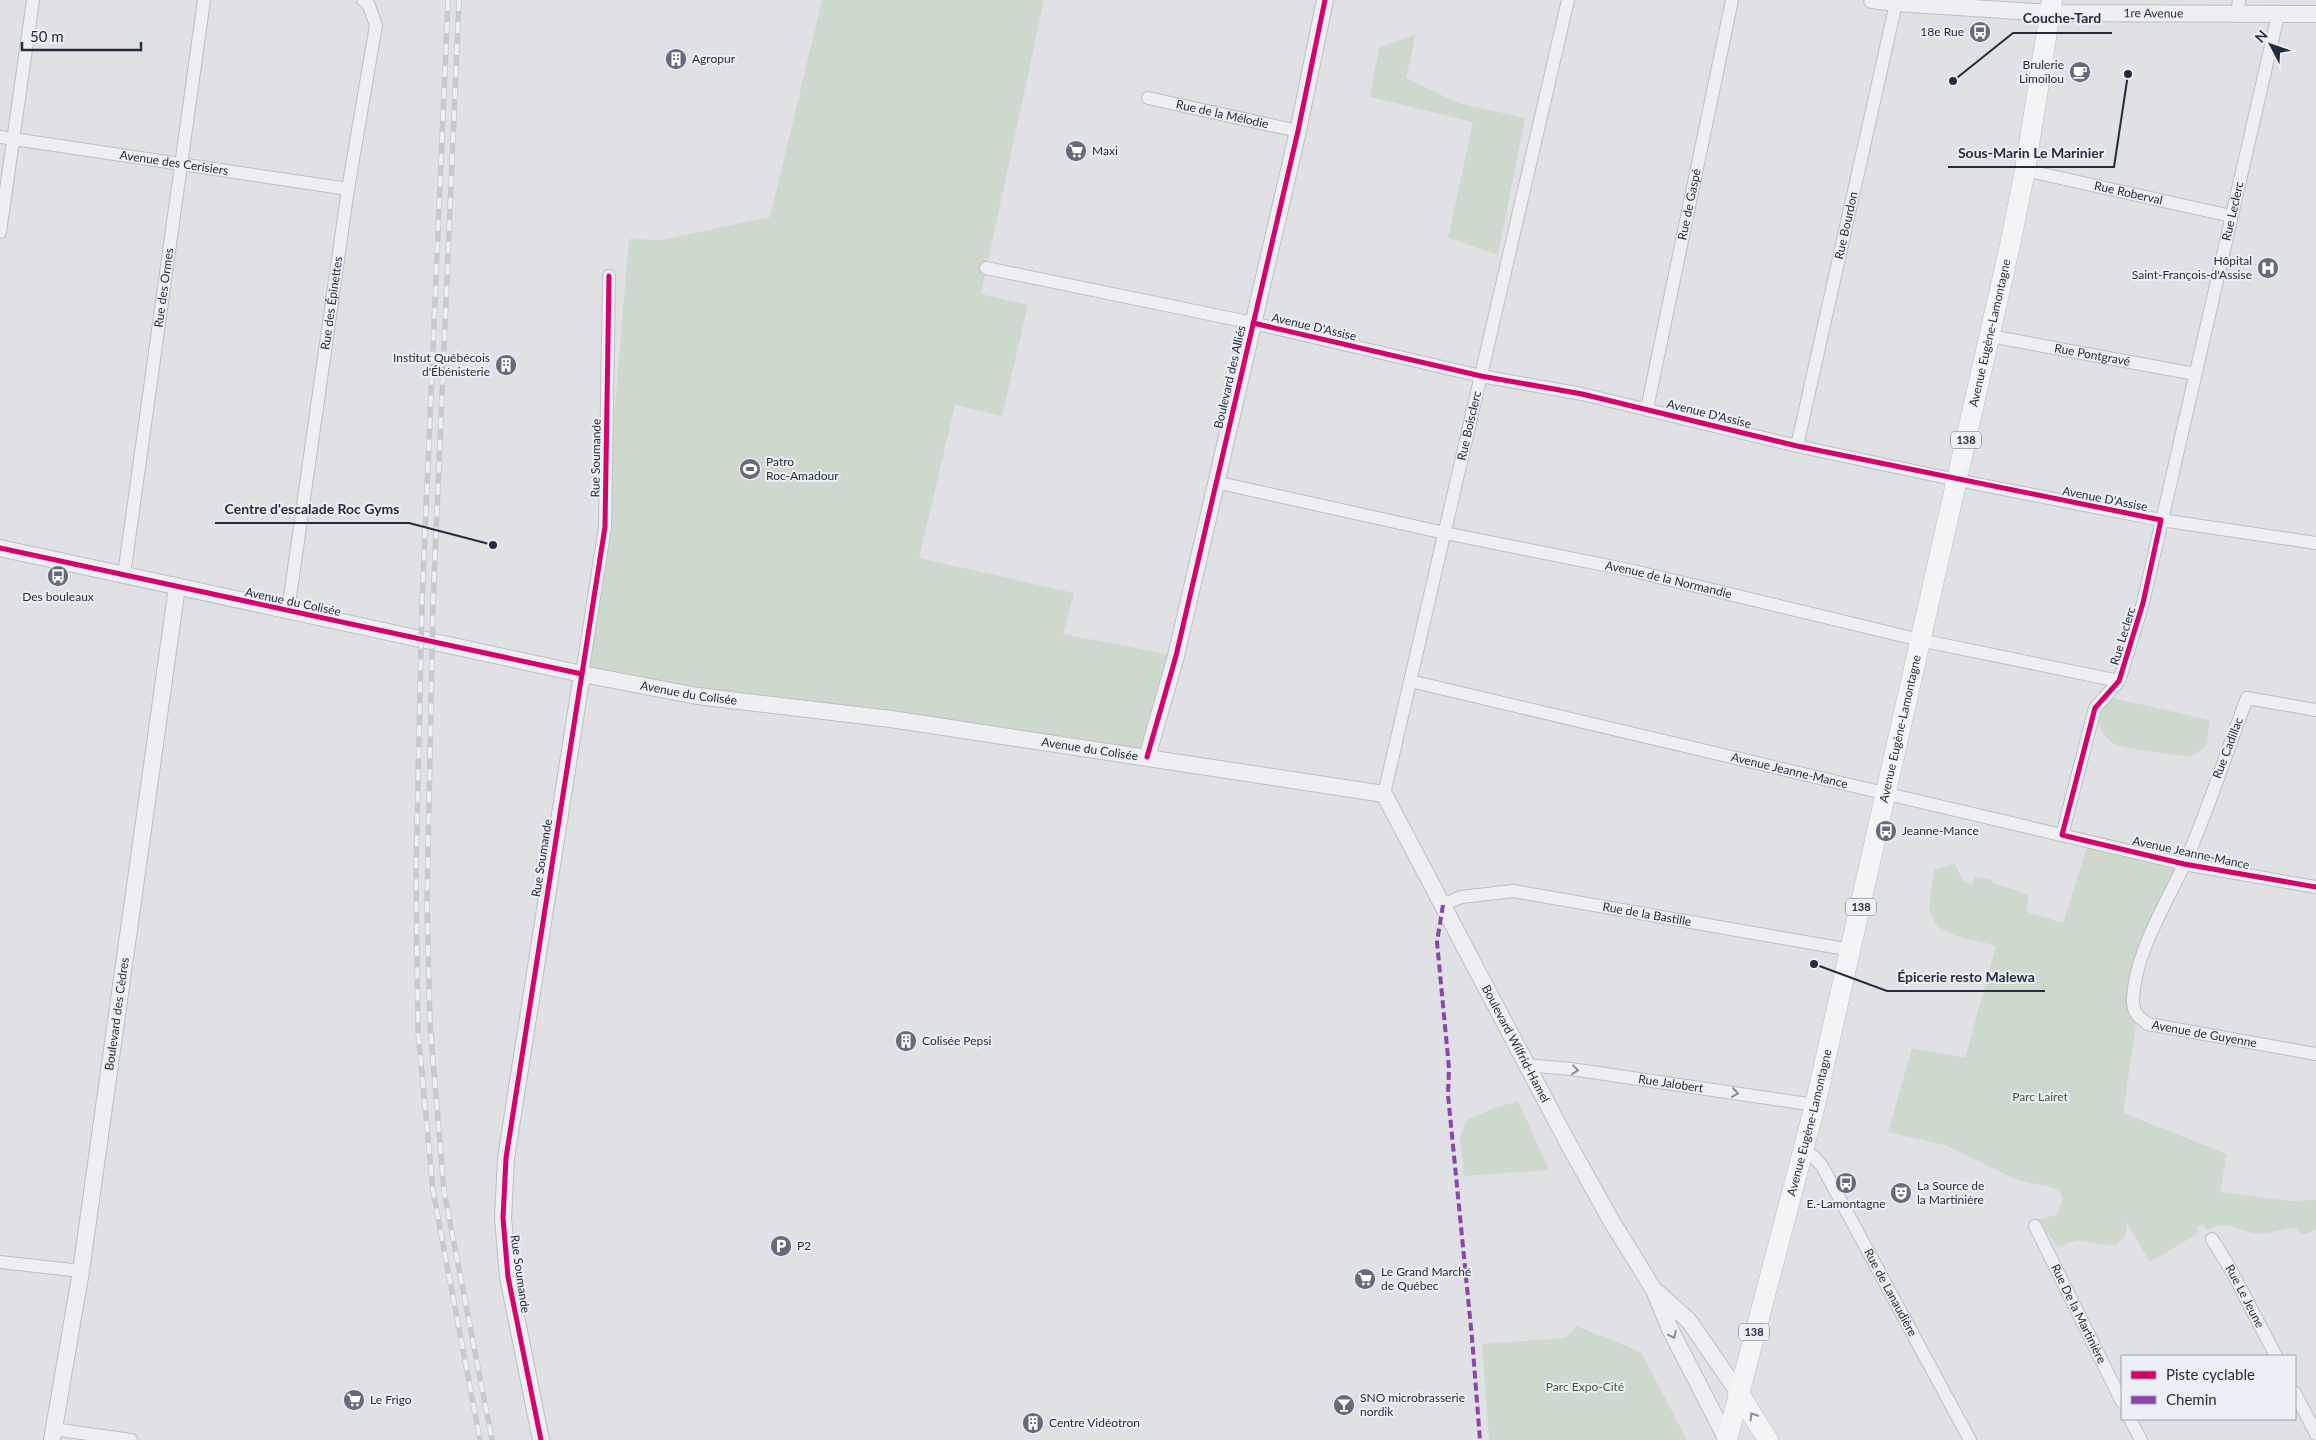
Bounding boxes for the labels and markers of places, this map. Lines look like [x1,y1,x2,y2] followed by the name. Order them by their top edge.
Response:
[2013,4,2112,33] callout: Couche-Tard
[1968,20,1992,44] bus stop icon: 18e Rue
[1920,24,1964,39] place label: 18e Rue
[664,47,688,71] building icon: Agropur
[692,51,736,66] place label: Agropur
[2019,57,2064,86] place label: Brulerie Limoilou
[2068,60,2092,84] cafe icon: Brulerie Limoilou
[1948,138,2114,167] callout: Sous-Marin Le Marinier
[1064,139,1088,163] supermarket icon: Maxi
[1092,143,1118,158] place label: Maxi
[2132,253,2252,282] place label: Hôpital Saint-François-d'Assise
[2256,256,2280,280] hospital icon: Hôpital Saint-François-d'Assise
[393,350,490,379] place label: Institut Québécois d'Ébénisterie
[494,353,518,377] building icon: Institut Québécois d'Ébénisterie
[766,454,839,483] place label: Patro Roc-Amadour
[738,457,762,481] sports icon: Patro Roc-Amadour
[215,494,409,523] callout: Centre d'escalade Roc Gyms
[46,564,70,588] bus stop icon: Des bouleaux
[22,589,94,604] place label: Des bouleaux
[1874,819,1898,843] bus stop icon: Jeanne-Mance
[1902,823,1979,838] place label: Jeanne-Mance
[1887,962,2045,991] callout: Épicerie resto Malewa
[894,1029,918,1053] building icon: Colisée Pepsi
[922,1033,991,1048] place label: Colisée Pepsi
[1834,1171,1858,1195] bus stop icon: E.-Lamontagne
[1917,1178,1984,1207] place label: La Source de la Martinière
[1889,1181,1913,1205] theatre icon: La Source de la Martinière
[1806,1196,1886,1211] place label: E.-Lamontagne
[769,1234,793,1258] parking icon: P2
[797,1238,811,1253] place label: P2
[1381,1264,1471,1293] place label: Le Grand Marché de Québec
[1353,1267,1377,1291] supermarket icon: Le Grand Marché de Québec
[342,1388,366,1412] supermarket icon: Le Frigo
[1360,1390,1465,1419] place label: SNO microbrasserie nordik
[370,1392,412,1407] place label: Le Frigo
[1332,1393,1356,1417] bar icon: SNO microbrasserie nordik
[1021,1411,1045,1435] building icon: Centre Vidéotron
[1049,1415,1140,1430] place label: Centre Vidéotron

